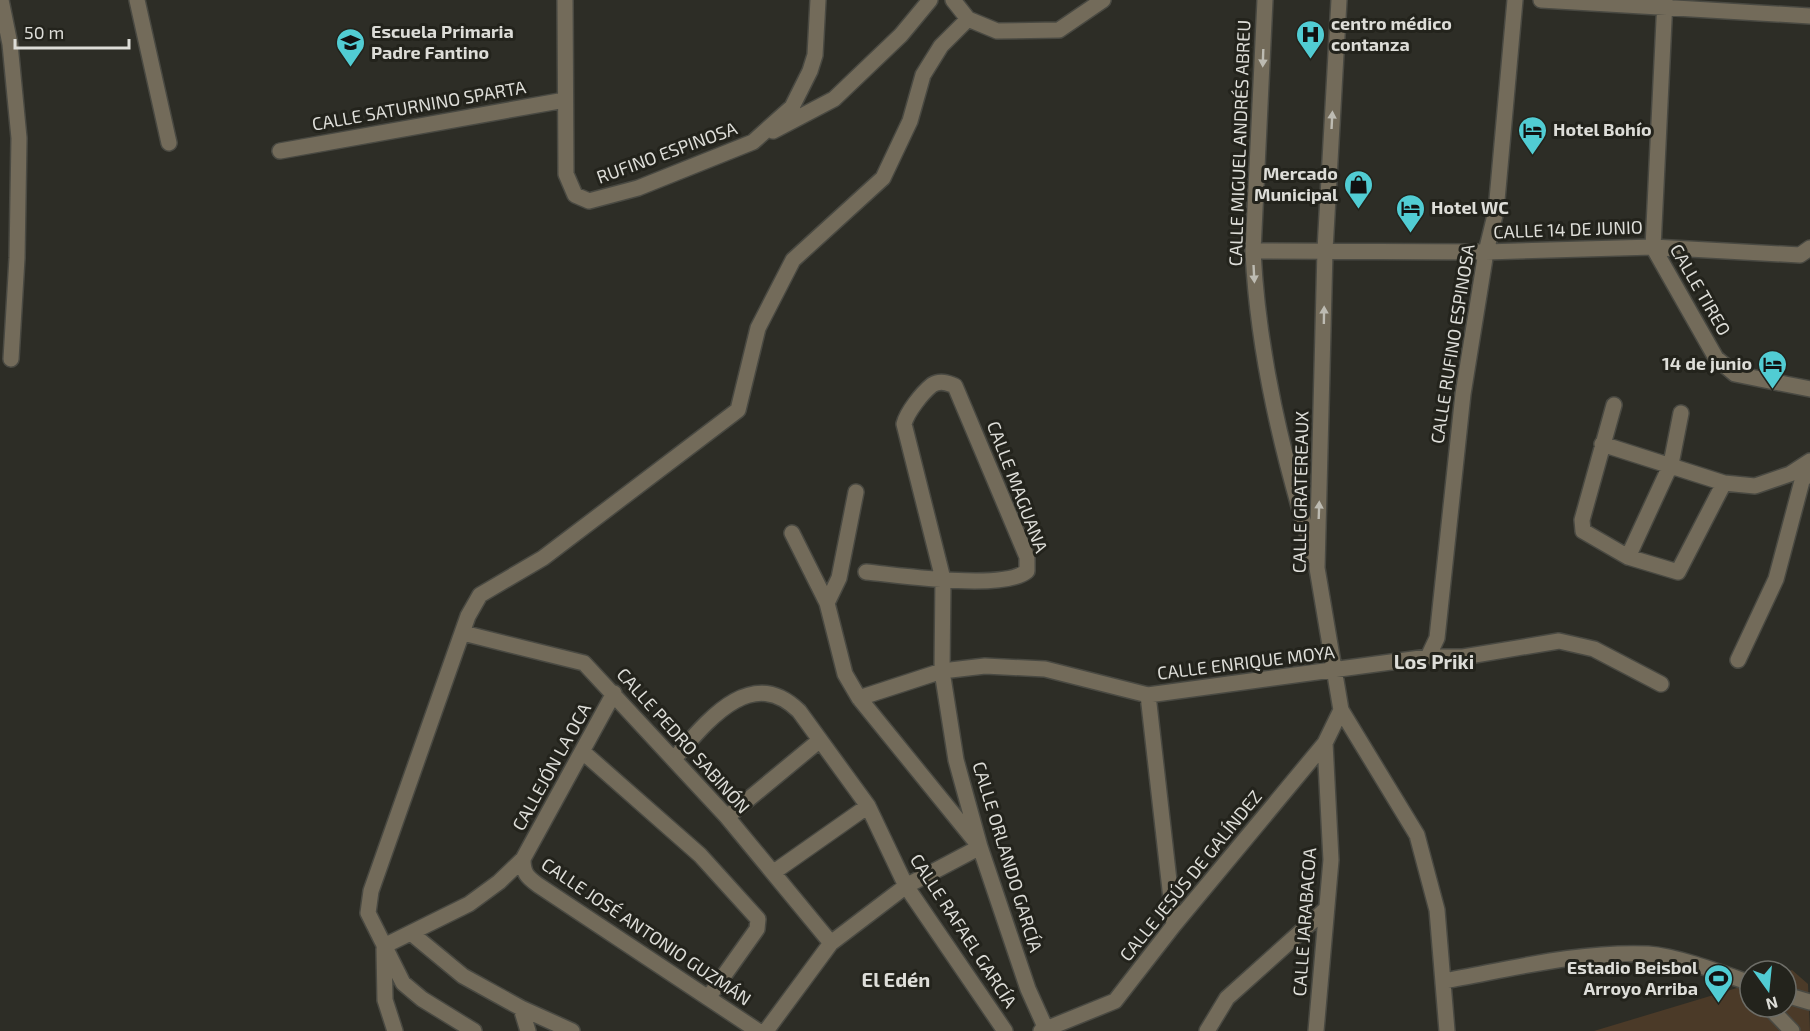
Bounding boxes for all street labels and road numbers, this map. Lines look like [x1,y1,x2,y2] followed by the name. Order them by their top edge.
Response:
[1224,19,1254,267] street label: CALLE MIGUEL ANDRÉS ABREU
[310,75,528,135] street label: CALLE SATURNINO SPARTA
[593,116,741,188] street label: RUFINO ESPINOSA
[1493,215,1643,243] street label: CALLE 14 DE JUNIO
[1666,240,1736,339] street label: CALLE TIREO
[1425,242,1479,445] street label: CALLE RUFINO ESPINOSA
[1288,411,1312,573] street label: CALLE GRATEREAUX
[983,418,1053,556] street label: CALLE MAGUANA
[1156,640,1337,684] street label: CALLE ENRIQUE MOYA
[613,663,755,818] street label: CALLE PEDRO SABINÓN
[507,698,596,834] street label: CALLEJÓN LA OCA
[968,759,1048,955] street label: CALLE ORLANDO GARCÍA
[1114,785,1266,965] street label: CALLE JESÚS DE GALÍNDEZ
[1288,846,1320,997] street label: CALLE JARABACOA
[906,849,1022,1012] street label: CALLE RAFAEL GARCÍA
[537,853,756,1010] street label: CALLE JOSÉ ANTONIO GUZMÁN

